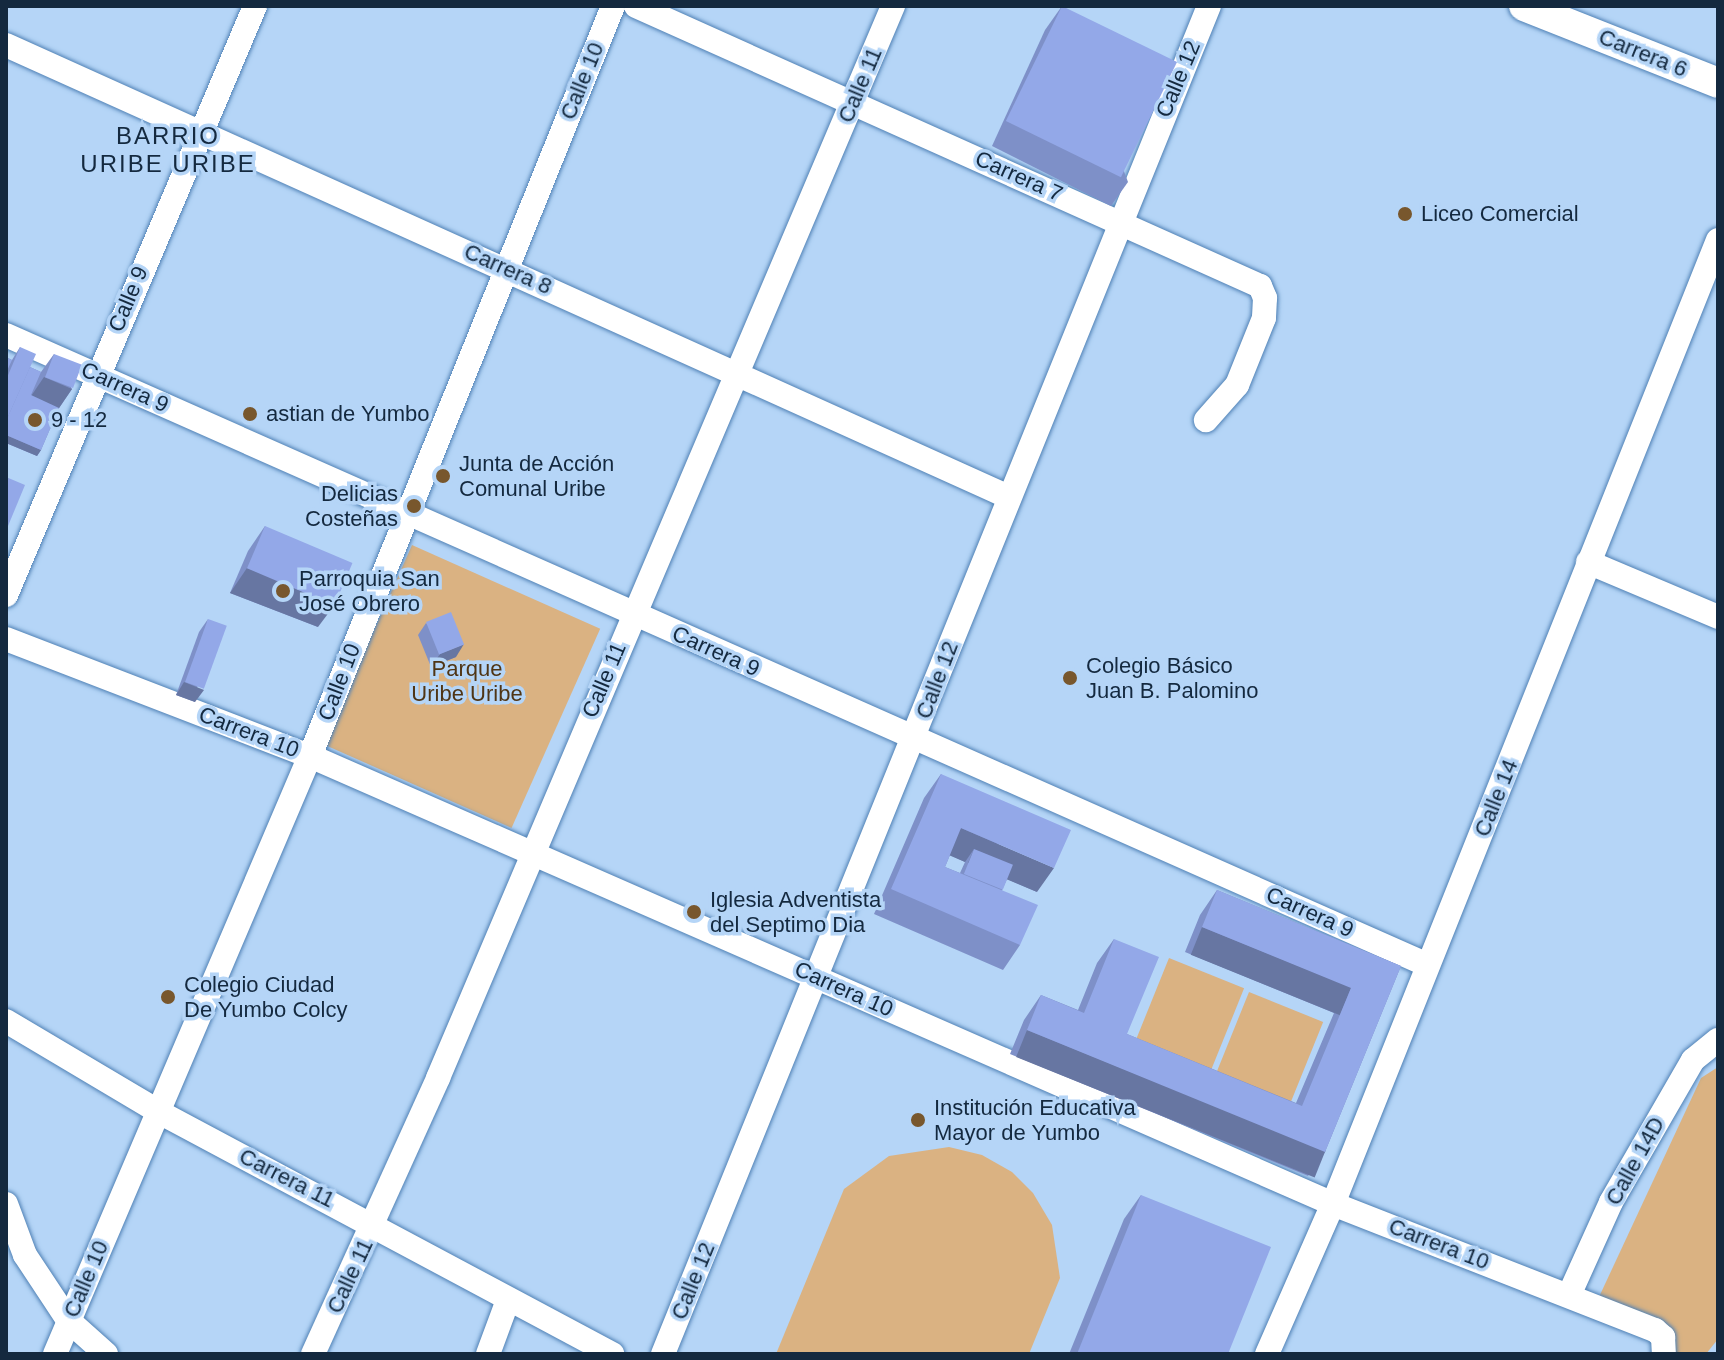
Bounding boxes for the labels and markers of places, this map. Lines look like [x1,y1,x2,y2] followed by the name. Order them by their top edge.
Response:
[1421,201,1579,227] place label: Liceo Comercial
[1396,205,1414,223] marker: Liceo Comercial
[266,401,430,427] place label: astian de Yumbo
[241,405,259,423] marker: astian de Yumbo
[51,407,107,433] place label: 9 - 12
[26,411,44,429] marker: 9 - 12
[459,450,616,502] place label: Junta de Acción Comunal Uribe
[434,467,452,485] marker: Junta de Acción Comunal Uribe
[305,480,398,532] place label: Delicias Costeñas
[405,497,423,515] marker: Delicias Costeñas
[299,565,440,616] place label: Parroquia San José Obrero
[274,582,292,600] marker: Parroquia San José Obrero
[1086,652,1258,704] place label: Colegio Básico Juan B. Palomino
[1061,669,1079,687] marker: Colegio Básico Juan B. Palomino
[710,886,882,938] place label: Iglesia Adventista del Septimo Dia
[685,903,703,921] marker: Iglesia Adventista del Septimo Dia
[184,971,348,1022] place label: Colegio Ciudad De Yumbo Colcy
[159,988,177,1006] marker: Colegio Ciudad De Yumbo Colcy
[934,1094,1136,1146] place label: Institución Educativa Mayor de Yumbo
[909,1111,927,1129] marker: Institución Educativa Mayor de Yumbo

